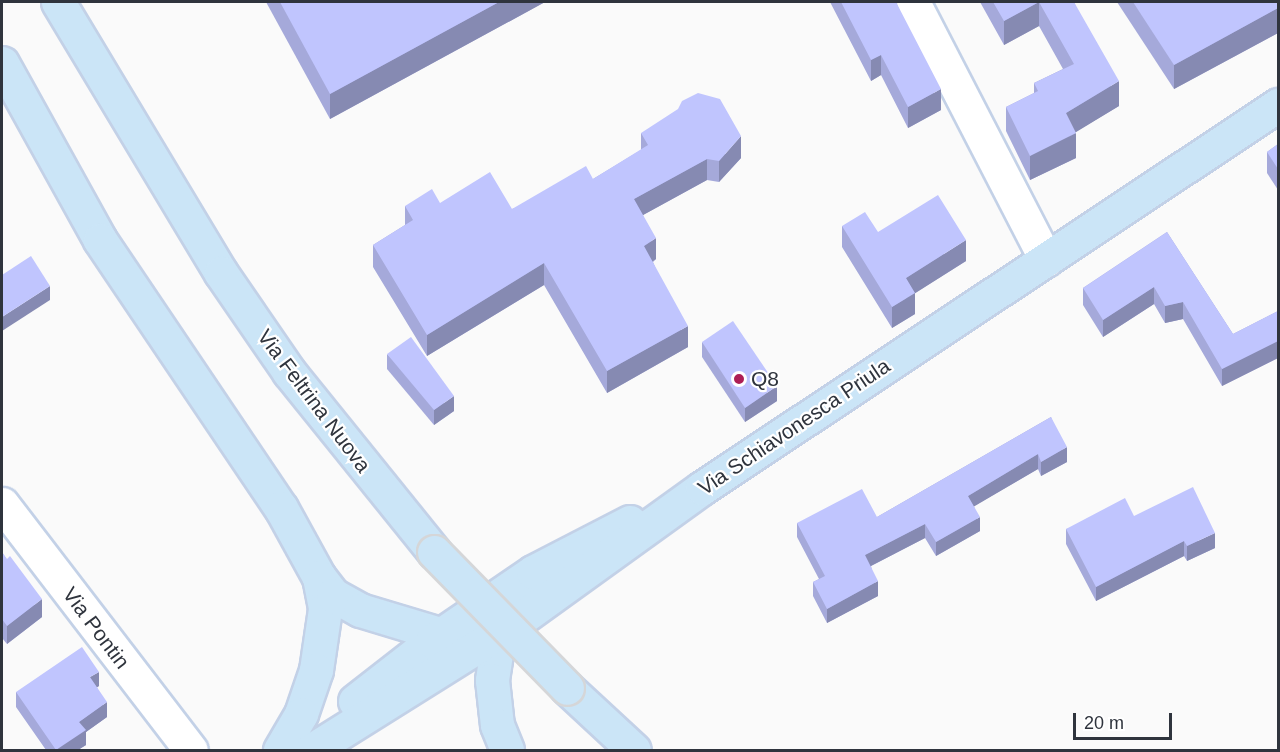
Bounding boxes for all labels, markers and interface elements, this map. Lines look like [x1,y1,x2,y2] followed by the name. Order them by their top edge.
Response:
[252,325,376,477] street label: Via Feltrina Nuova
[693,353,895,501] street label: Via Schiavonesca Priula
[751,366,779,392] place label: Q8
[732,372,746,386] marker: Q8
[57,582,135,674] street label: Via Pontin
[1076,701,1175,739] scale bar
[1084,713,1124,733] text: 20 m

